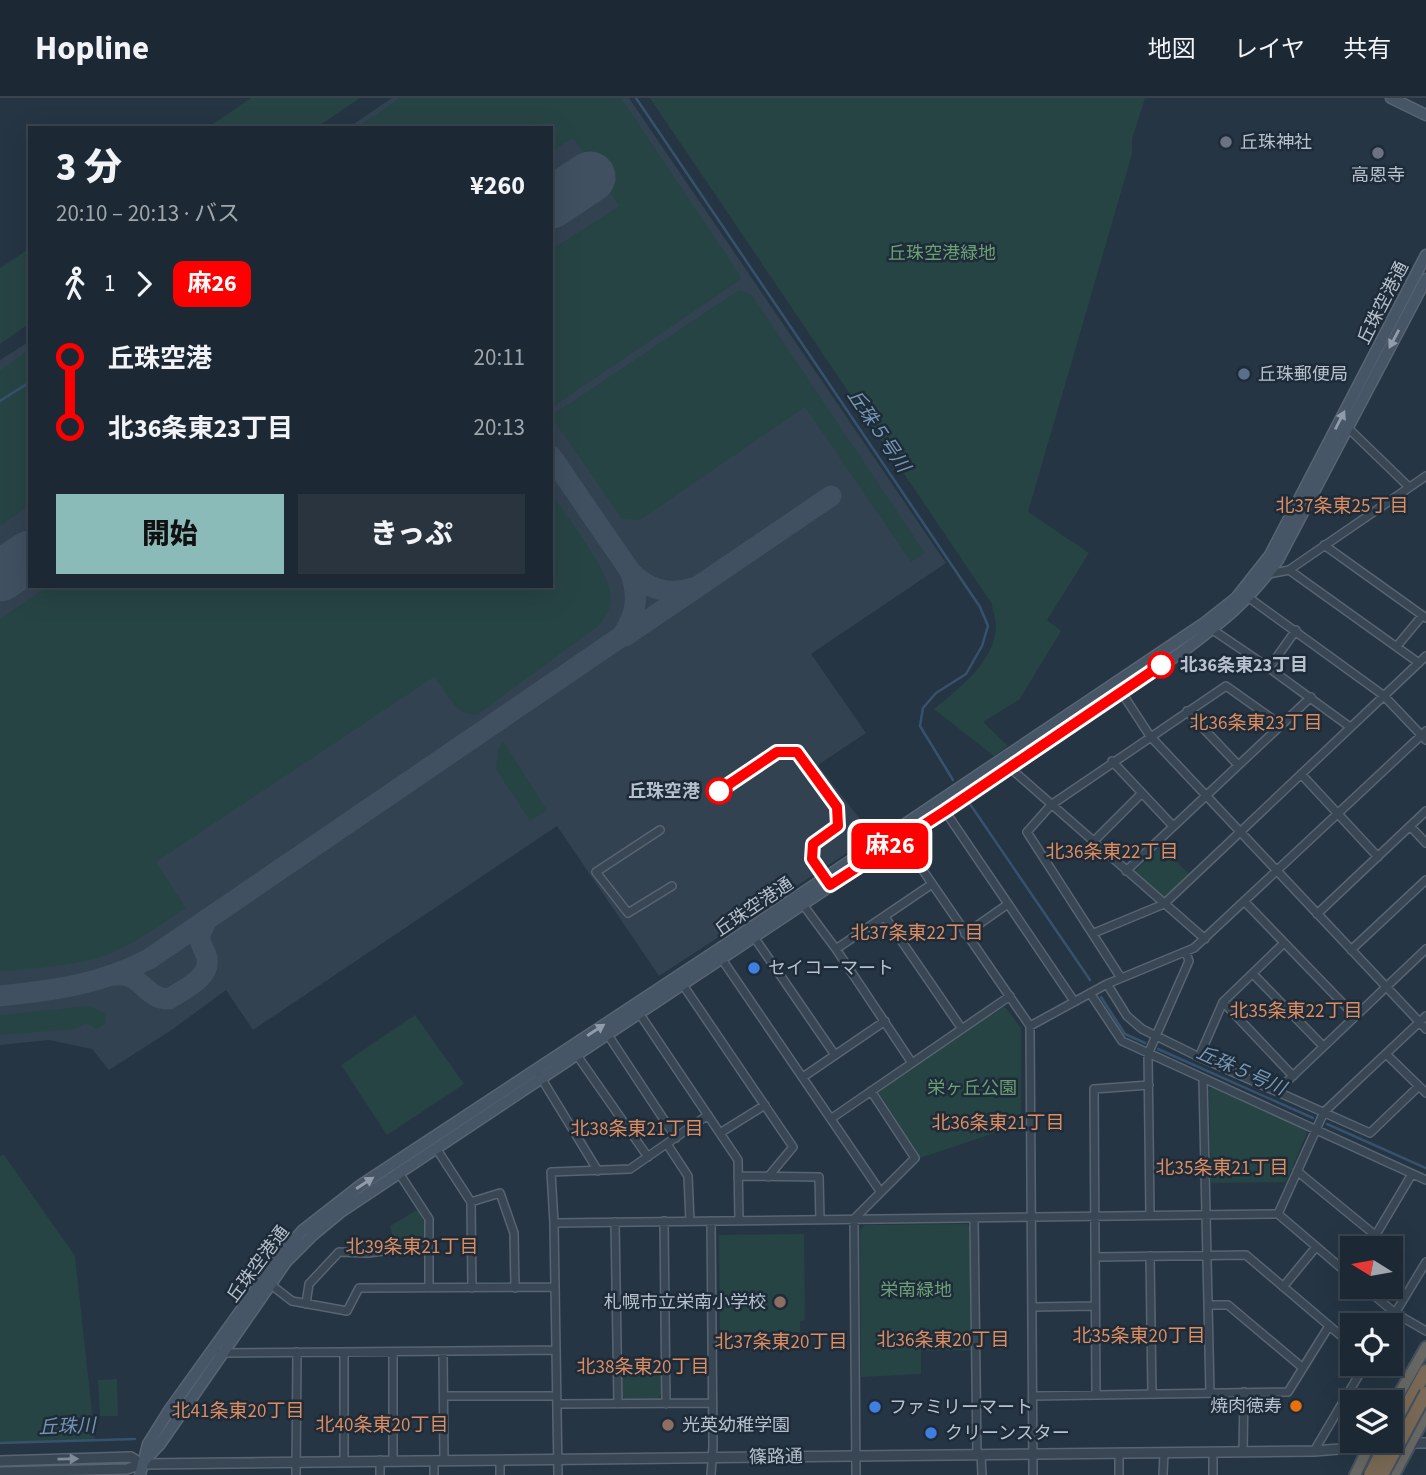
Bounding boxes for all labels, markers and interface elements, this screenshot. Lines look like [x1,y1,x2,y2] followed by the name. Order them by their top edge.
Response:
[35,25,149,72] text: Hopline
[1148,32,1196,67] text: 地図
[1234,32,1305,67] text: レイヤ
[1343,32,1391,67] text: 共有
[1240,130,1312,155] place label: 丘珠神社
[1218,134,1234,150] marker: 丘珠神社
[56,141,122,195] text: 3 分
[1370,145,1386,161] marker: 高恩寺
[1351,163,1405,188] place label: 高恩寺
[470,167,525,204] text: ¥260
[56,197,240,230] text: 20:10 – 20:13 · バス
[888,241,996,266] park label: 丘珠空港緑地
[1351,257,1415,349] street label: 丘珠空港通
[56,265,94,303] icon: walk
[125,265,163,303] icon: forward
[187,266,237,301] text: 麻26
[104,267,115,300] text: 1
[1389,329,1400,349] one-way arrow
[108,340,212,377] text: 丘珠空港
[474,341,525,374] text: 20:11
[1258,362,1348,387] place label: 丘珠郵便局
[1236,366,1252,382] marker: 丘珠郵便局
[840,384,917,480] water label: 丘珠５号川
[108,410,293,447] text: 北36条東23丁目
[1335,410,1346,430] one-way arrow
[474,411,525,444] text: 20:13
[1276,493,1408,520] district label: 北37条東25丁目
[56,494,284,574] button: 開始
[298,494,525,574] button: きっぷ
[1148,652,1174,678] marker: 北36条東23丁目
[1180,653,1308,678] place label: 北36条東23丁目
[1190,710,1322,737] district label: 北36条東23丁目
[706,778,732,804] marker: 丘珠空港
[628,779,700,804] place label: 丘珠空港
[850,823,930,869] line badge: 麻26
[865,828,915,863] text: 麻26
[1046,839,1178,866] district label: 北36条東22丁目
[710,871,798,943] street label: 丘珠空港通
[851,920,983,947] district label: 北37条東22丁目
[768,956,894,981] place label: セイコーマート
[746,960,762,976] marker: セイコーマート
[1230,998,1362,1025] district label: 北35条東22丁目
[586,1024,605,1037] one-way arrow
[1192,1039,1292,1103] water label: 丘珠５号川
[927,1076,1017,1101] park label: 栄ヶ丘公園
[932,1110,1064,1137] district label: 北36条東21丁目
[571,1116,703,1143] district label: 北38条東21丁目
[1156,1155,1288,1182] district label: 北35条東21丁目
[356,1177,375,1190] one-way arrow
[221,1221,295,1307] street label: 丘珠空港通
[346,1234,478,1261] district label: 北39条東21丁目
[1340,1236,1404,1298] north arrow
[1340,1236,1403,1453] map controls
[880,1278,952,1303] park label: 栄南緑地
[604,1290,766,1315] place label: 札幌市立栄南小学校
[772,1294,788,1310] marker: 札幌市立栄南小学校
[1340,1313,1403,1376] button: locate
[1073,1323,1205,1350] district label: 北35条東20丁目
[877,1327,1009,1354] district label: 北36条東20丁目
[715,1329,847,1356] district label: 北37条東20丁目
[577,1354,709,1381] district label: 北38条東20丁目
[1340,1390,1403,1453] button: layers
[1210,1394,1282,1419] place label: 焼肉徳寿
[889,1395,1033,1420] place label: ファミリーマート
[172,1398,304,1425] district label: 北41条東20丁目
[1288,1398,1304,1414] marker: 焼肉徳寿
[867,1399,883,1415] marker: ファミリーマート
[38,1412,98,1441] water label: 丘珠川
[316,1412,448,1439] district label: 北40条東20丁目
[682,1413,790,1438] place label: 光英幼稚学園
[660,1417,676,1433] marker: 光英幼稚学園
[945,1421,1070,1446] place label: クリーンスター
[923,1425,939,1441] marker: クリーンスター
[749,1444,803,1470] street label: 篠路通
[57,1453,79,1465] one-way arrow

